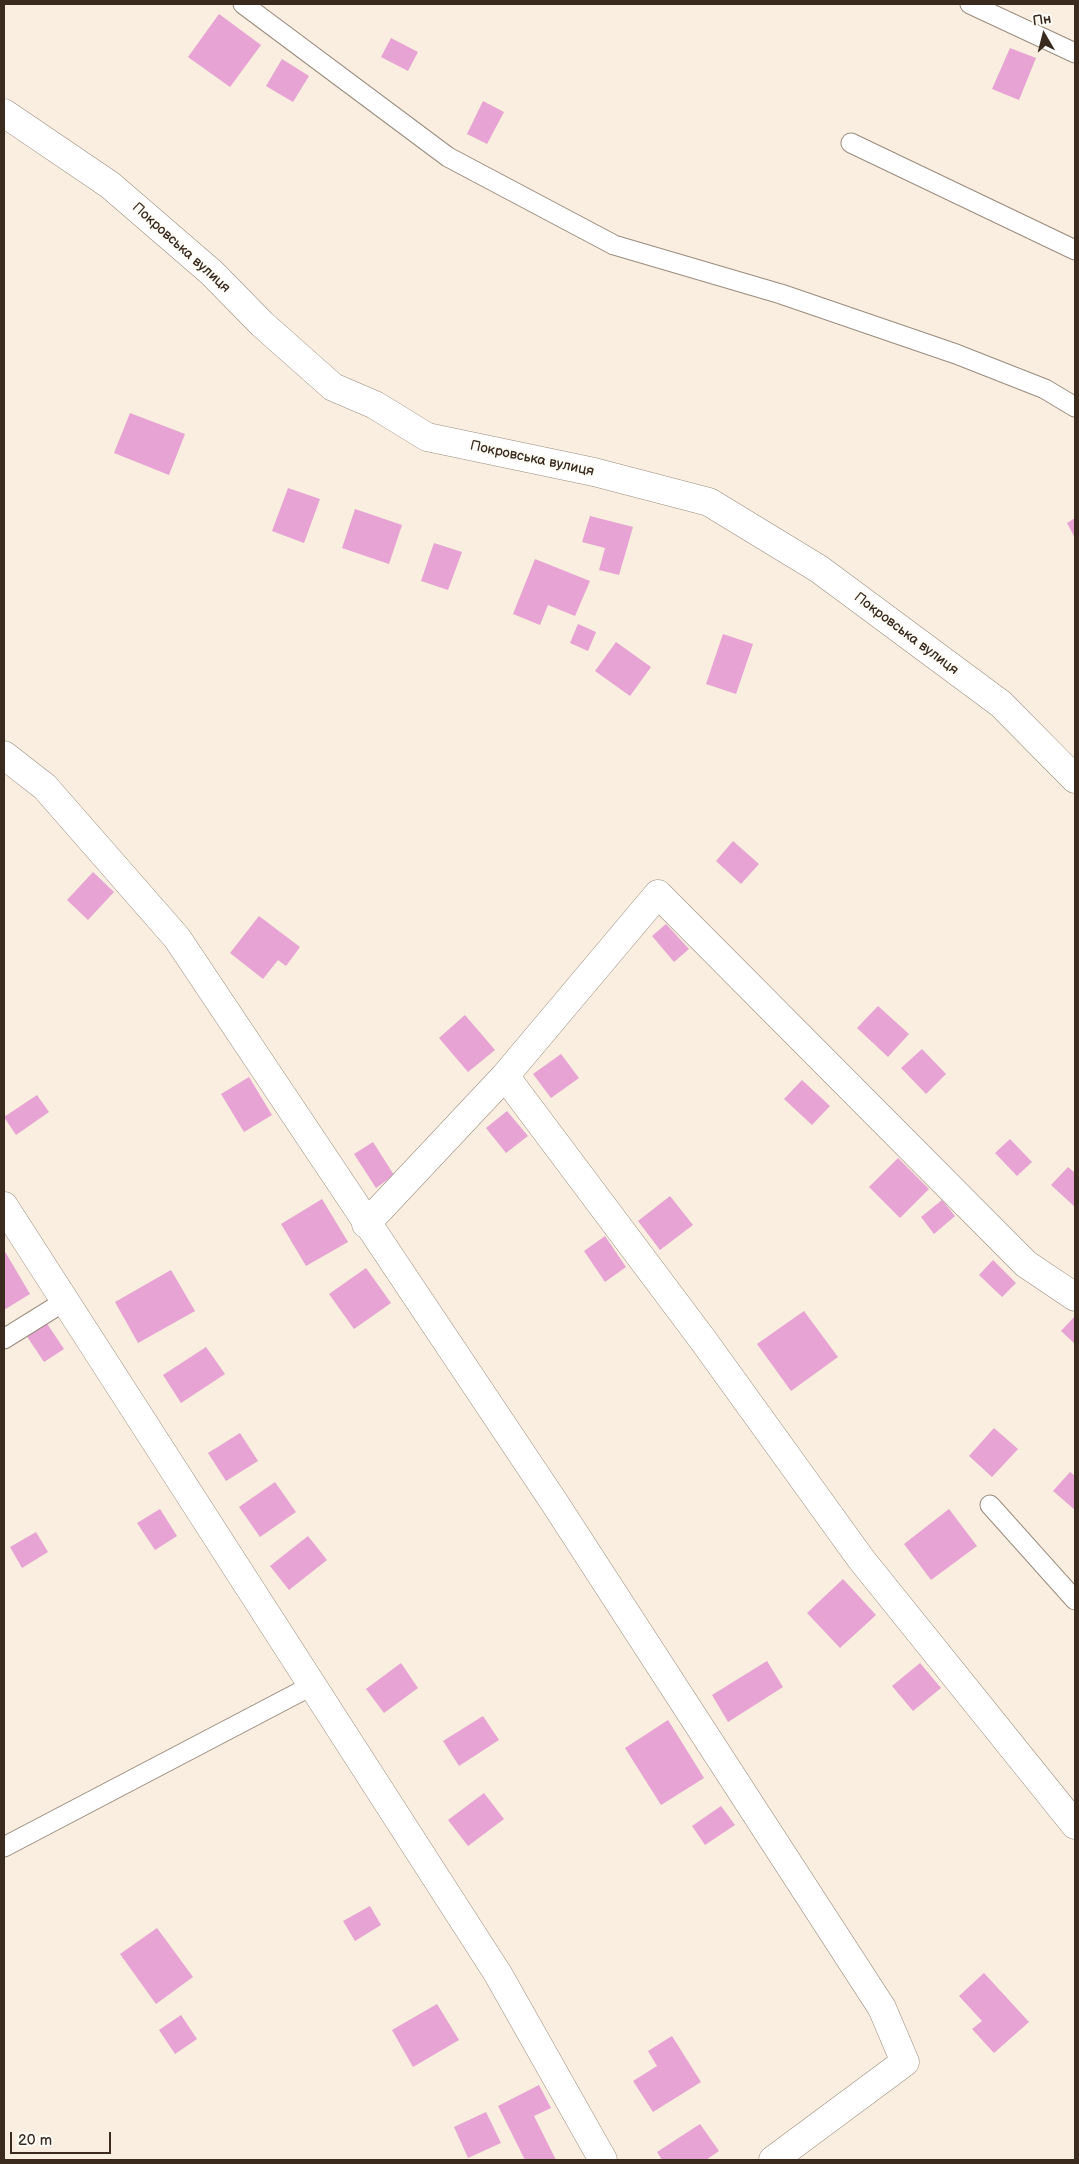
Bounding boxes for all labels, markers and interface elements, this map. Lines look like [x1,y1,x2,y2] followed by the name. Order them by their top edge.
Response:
[1019,10,1069,60] north arrow
[1031,10,1052,29] text: Пн
[128,199,234,297] street label: Покровська вулиця
[468,438,596,480] street label: Покровська вулиця
[850,589,962,679] street label: Покровська вулиця
[12,2122,114,2154] scale bar
[18,2131,52,2150] text: 20 m

